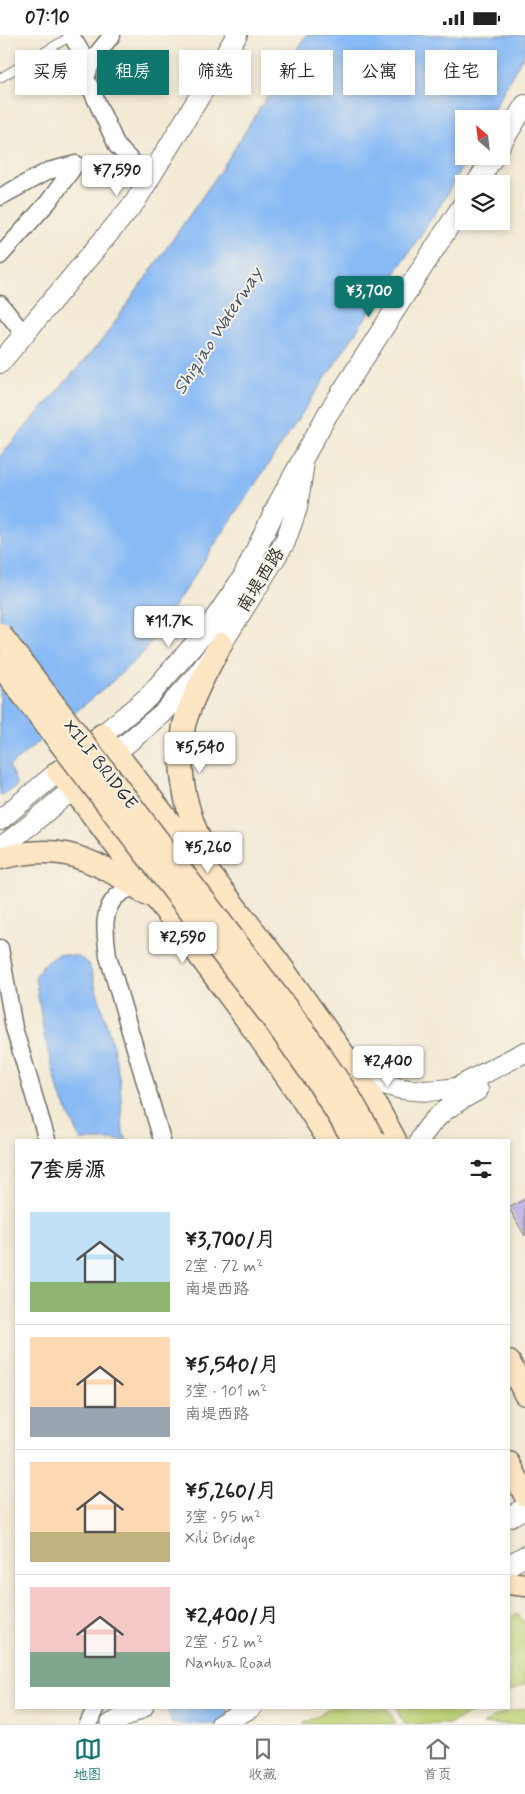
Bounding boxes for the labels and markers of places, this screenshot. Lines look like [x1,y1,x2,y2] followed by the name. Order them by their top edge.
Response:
[76,155,158,197] pin: ¥7,590
[328,275,410,318] pin: ¥3,700
[128,605,210,648] pin: ¥11.7K
[159,731,241,774] pin: ¥5,540
[167,831,249,874] pin: ¥5,260
[142,921,224,964] pin: ¥2,590
[347,1045,429,1088] pin: ¥2,400

